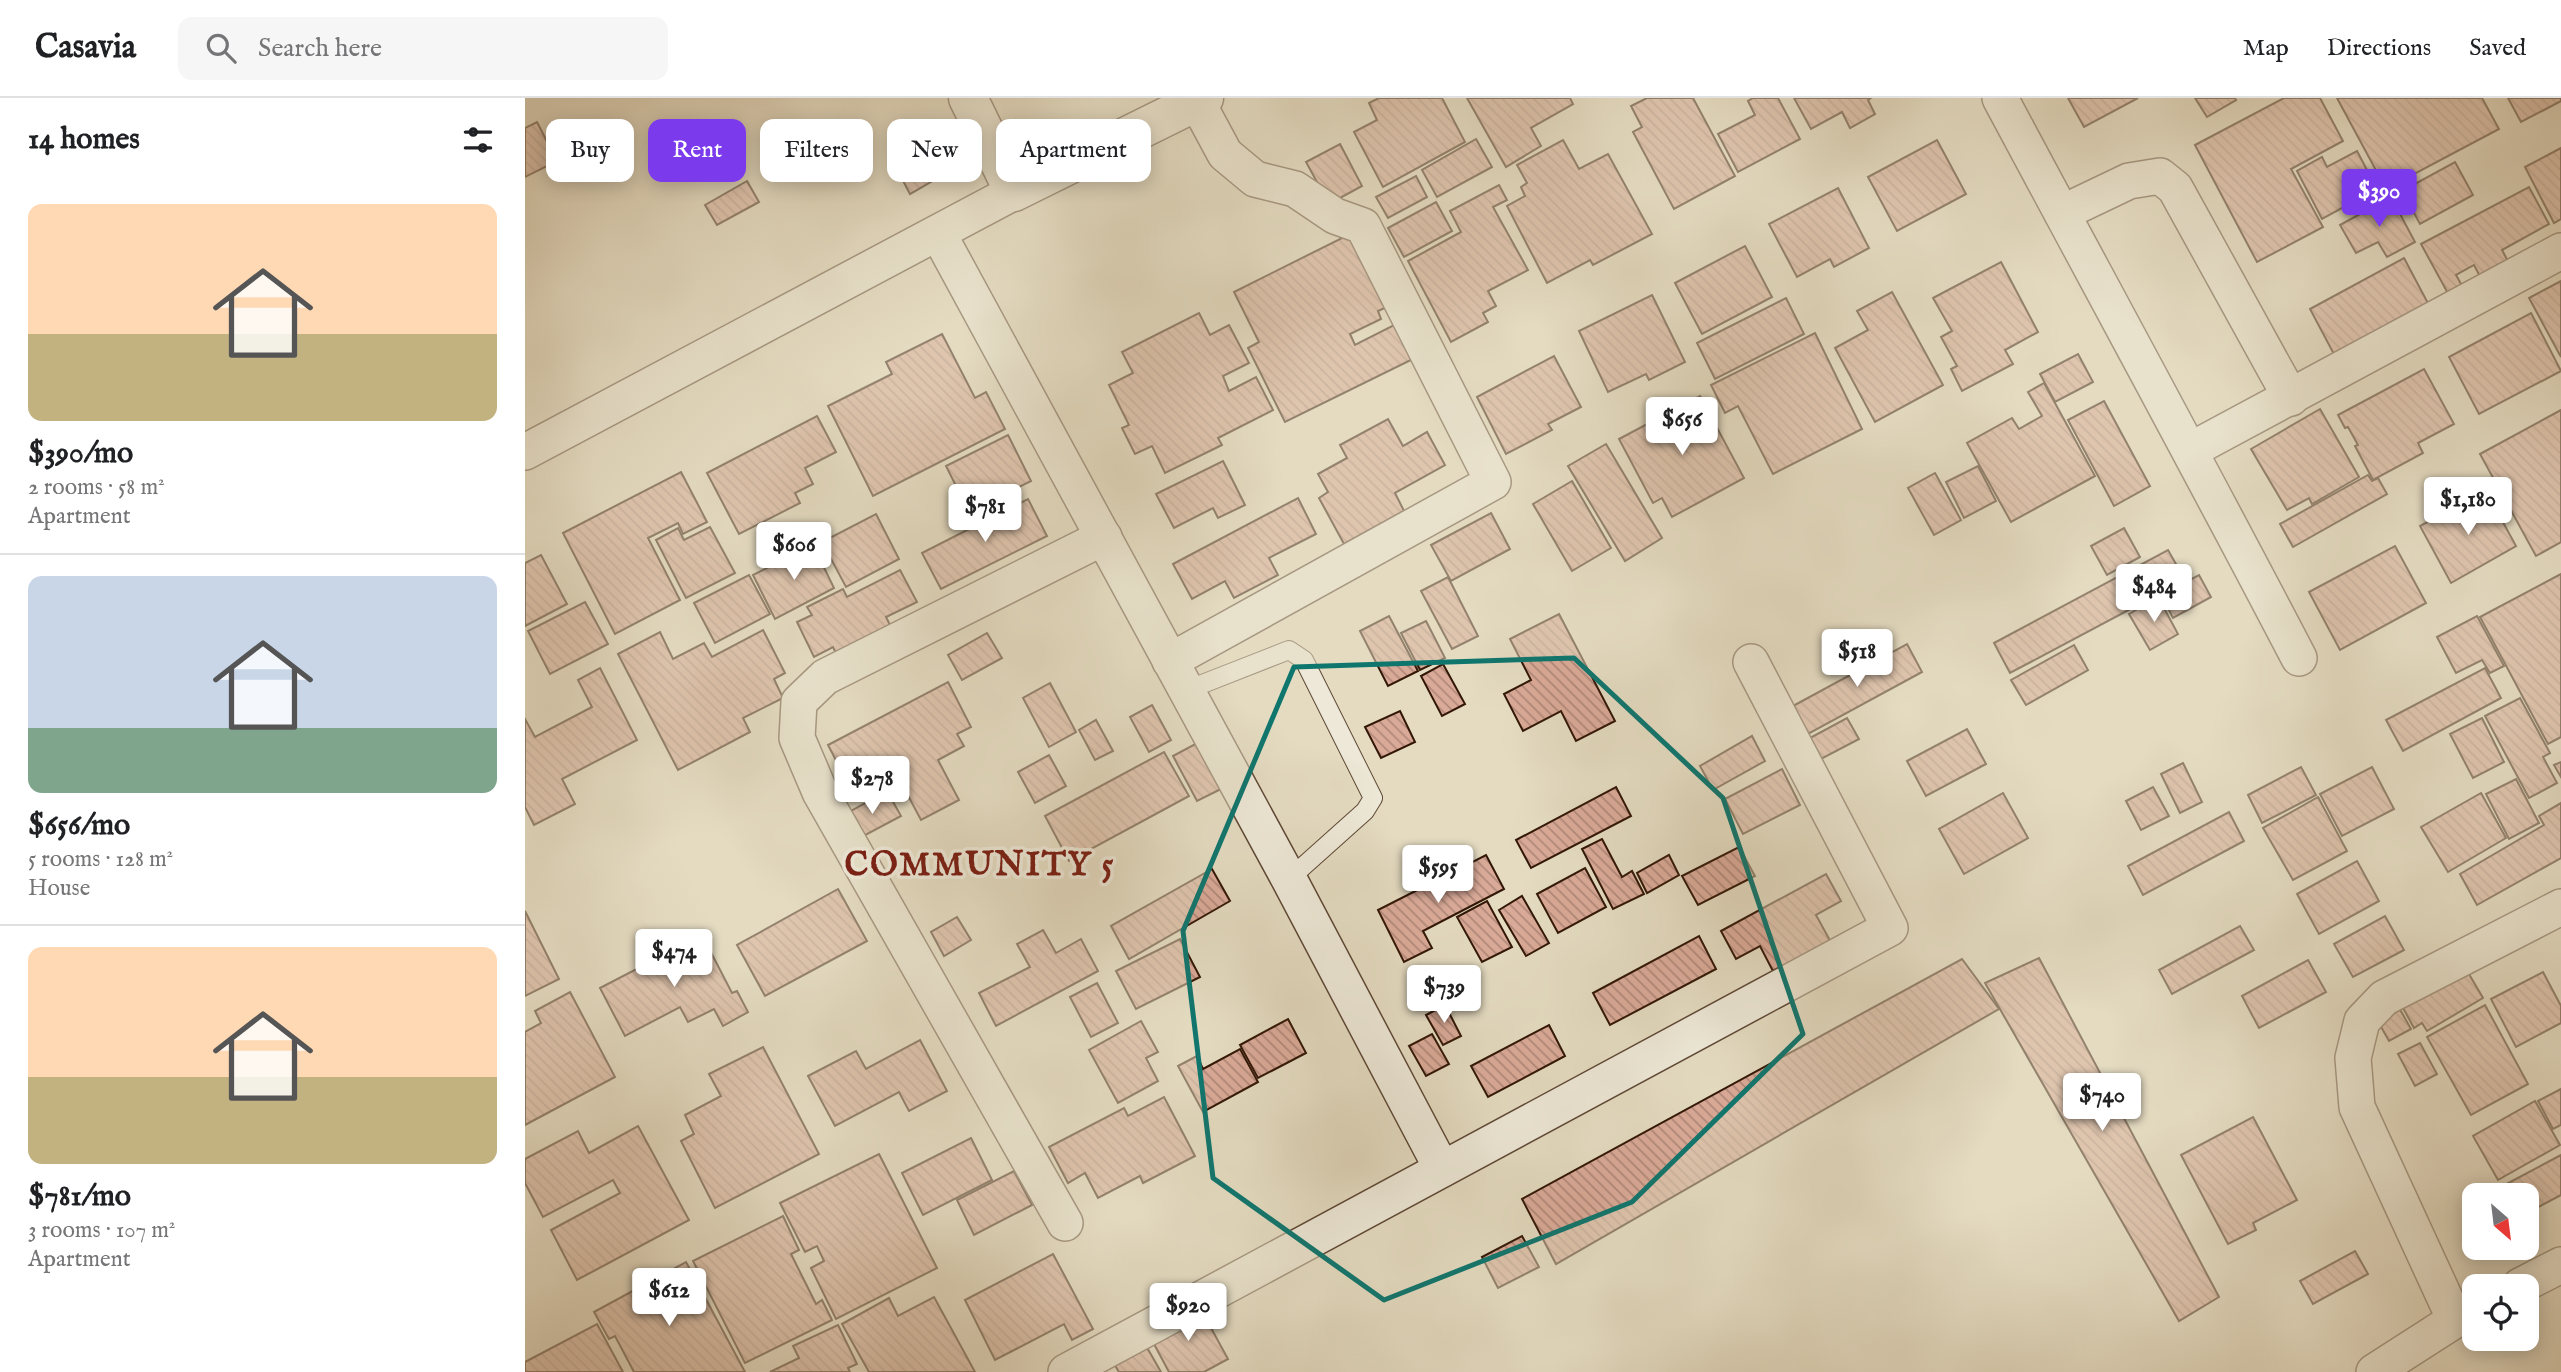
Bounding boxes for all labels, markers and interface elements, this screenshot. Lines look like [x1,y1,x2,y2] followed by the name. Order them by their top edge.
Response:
[178,17,668,80] search box
[35,27,136,69] text: Casavia
[202,29,240,67] icon: search
[258,32,382,65] text: Search here
[2243,33,2289,64] text: Map
[2327,33,2431,64] text: Directions
[2469,33,2526,64] text: Saved
[546,119,634,182] chip: Buy
[648,119,746,182] chip: Rent
[760,119,873,182] chip: Filters
[887,119,982,182] chip: New
[996,119,1151,182] chip: Apartment
[28,121,140,159] text: 14 homes
[459,121,497,159] icon: filters
[2338,170,2420,229] pin: $390
[2358,177,2400,206] text: $390
[200,250,326,376] icon: home
[1641,398,1723,457] pin: $656
[1662,405,1702,434] text: $656
[28,435,133,473] text: $390/mo
[28,473,165,502] text: 2 rooms · 58 m²
[2411,478,2525,537] pin: $1,180
[944,484,1026,544] pin: $781
[2440,485,2496,514] text: $1,180
[964,492,1006,521] text: $781
[28,502,131,531] text: Apartment
[753,522,835,582] pin: $606
[772,530,816,559] text: $606
[2113,564,2195,624] pin: $484
[2132,572,2176,601] text: $484
[200,622,326,748] icon: home
[1816,630,1898,689] pin: $518
[1838,637,1876,666] text: $518
[831,756,913,816] pin: $278
[850,764,894,793] text: $278
[28,807,130,845] text: $656/mo
[28,845,173,874] text: 5 rooms · 128 m²
[845,845,1115,887] district label: COMMUNITY 5
[1397,846,1479,905] pin: $595
[1418,853,1458,882] text: $595
[28,874,90,903] text: House
[633,930,715,989] pin: $474
[651,937,697,966] text: $474
[1403,965,1485,1025] pin: $739
[1423,973,1465,1002] text: $739
[200,993,326,1119] icon: home
[2061,1074,2143,1133] pin: $740
[2079,1081,2125,1110] text: $740
[28,1178,131,1216] text: $781/mo
[2462,1183,2539,1260] north arrow
[2462,1183,2539,1351] map controls
[28,1216,176,1245] text: 3 rooms · 107 m²
[28,1245,131,1274] text: Apartment
[628,1268,710,1328] pin: $612
[2462,1274,2539,1351] button: locate
[648,1276,690,1305] text: $612
[1147,1284,1229,1343] pin: $920
[1166,1291,1210,1320] text: $920

